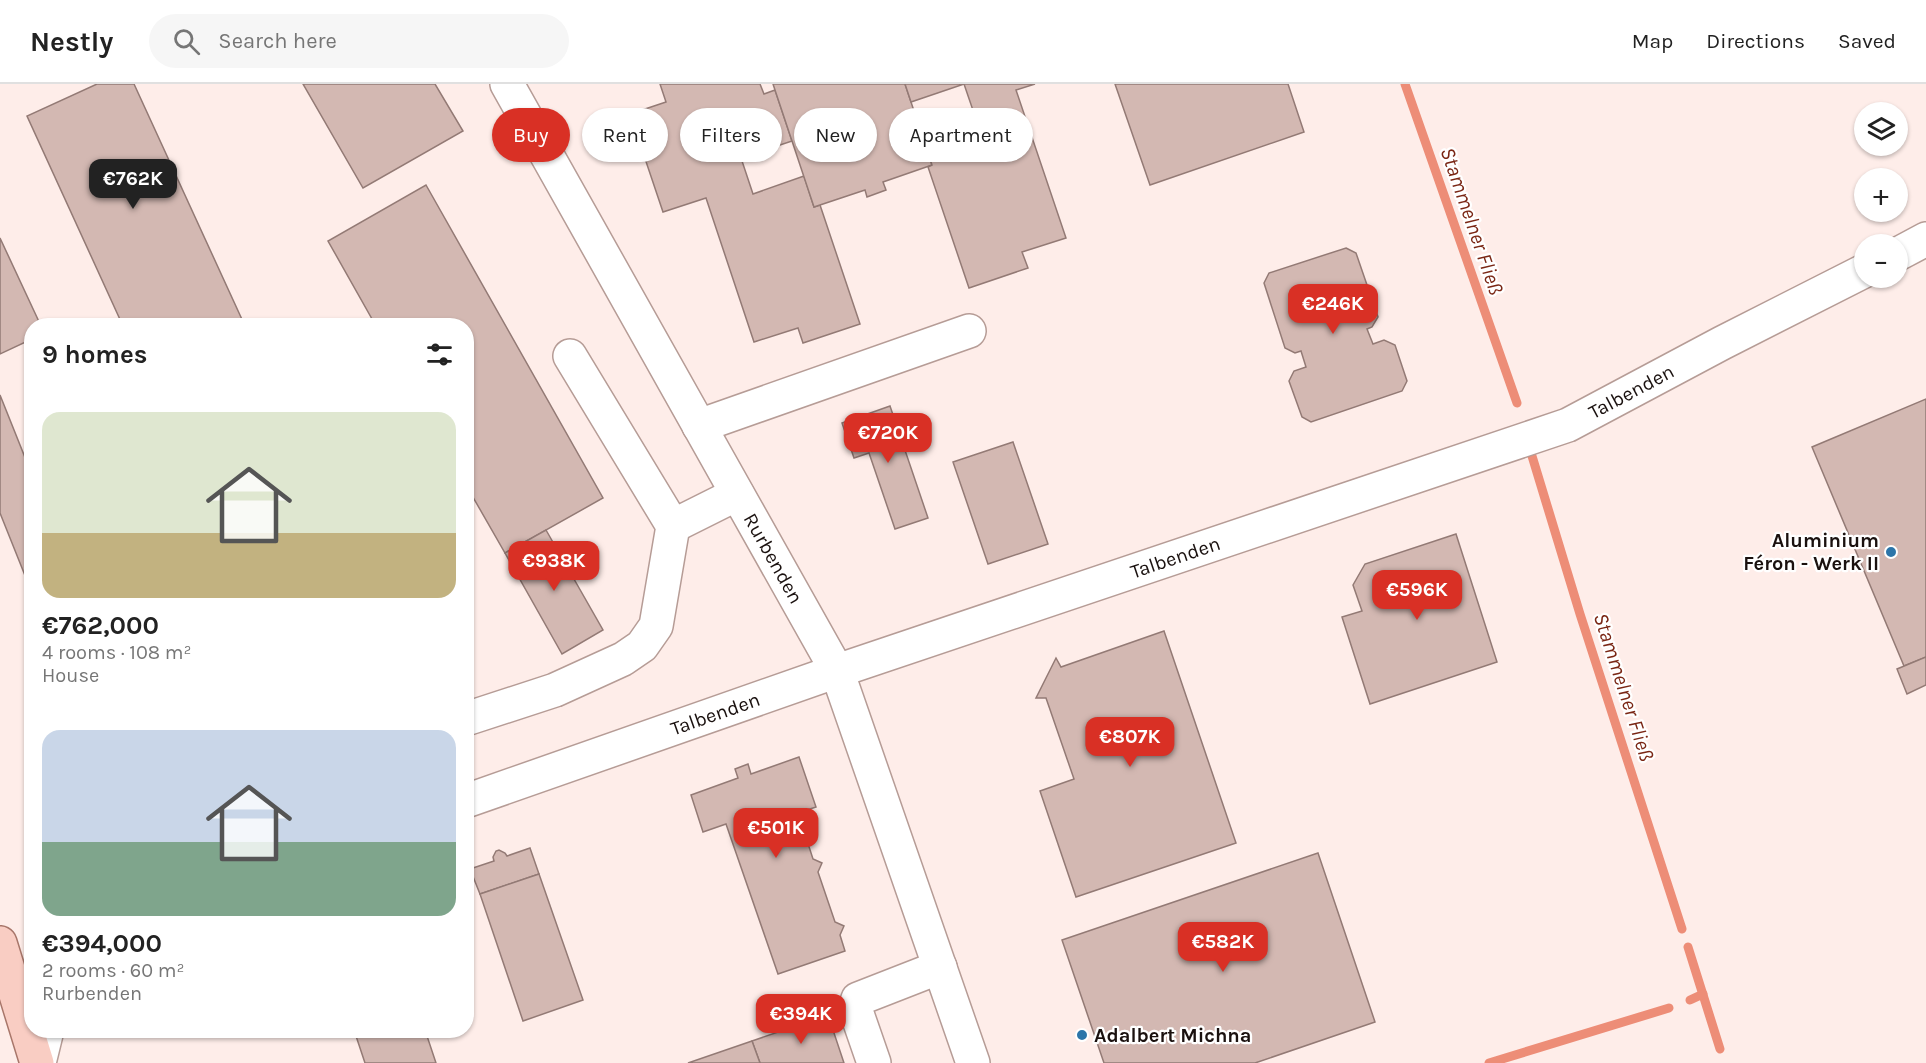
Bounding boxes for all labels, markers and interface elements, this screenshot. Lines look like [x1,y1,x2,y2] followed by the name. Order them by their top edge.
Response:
[149,14,569,68] search box
[30,25,113,58] text: Nestly
[170,25,203,58] icon: search
[218,28,337,54] text: Search here
[1632,29,1673,53] text: Map
[1706,29,1805,53] text: Directions
[1838,29,1896,53] text: Saved
[1854,102,1908,288] map controls
[1854,102,1908,156] button: layers
[492,108,570,162] chip: Buy
[582,108,668,162] chip: Rent
[680,108,782,162] chip: Filters
[794,108,877,162] chip: New
[889,108,1033,162] chip: Apartment
[1435,144,1509,298] water label: Stammelner Fließ
[91,159,175,210] pin: €762K
[103,167,163,190] text: €762K
[1854,168,1908,222] button: +
[1854,234,1908,288] button: −
[1291,284,1375,335] pin: €246K
[1302,292,1364,315] text: €246K
[423,338,456,371] icon: filters
[42,339,148,370] text: 9 homes
[1585,359,1678,423] street label: Talbenden
[846,413,930,464] pin: €720K
[858,421,918,444] text: €720K
[195,451,303,559] icon: home
[739,509,808,607] street label: Rurbenden
[1743,529,1879,575] place label: Aluminium Féron - Werk II
[1127,531,1223,583] street label: Talbenden
[512,541,596,592] pin: €938K
[1884,545,1898,559] marker: Aluminium Féron - Werk II
[522,549,586,572] text: €938K
[1375,570,1459,621] pin: €596K
[1386,578,1448,601] text: €596K
[42,610,159,641] text: €762,000
[1589,610,1659,764] water label: Stammelner Fließ
[42,641,192,664] text: 4 rooms · 108 m²
[42,664,99,687] text: House
[667,687,763,740] street label: Talbenden
[1088,717,1172,768] pin: €807K
[1099,725,1161,748] text: €807K
[195,769,303,877] icon: home
[734,808,818,859] pin: €501K
[747,816,805,839] text: €501K
[1181,922,1265,973] pin: €582K
[42,928,162,959] text: €394,000
[1192,930,1254,953] text: €582K
[42,959,185,982] text: 2 rooms · 60 m²
[42,982,142,1005] text: Rurbenden
[759,994,843,1045] pin: €394K
[770,1002,832,1025] text: €394K
[1094,1024,1252,1047] place label: Adalbert Michna
[1075,1028,1089,1042] marker: Adalbert Michna

